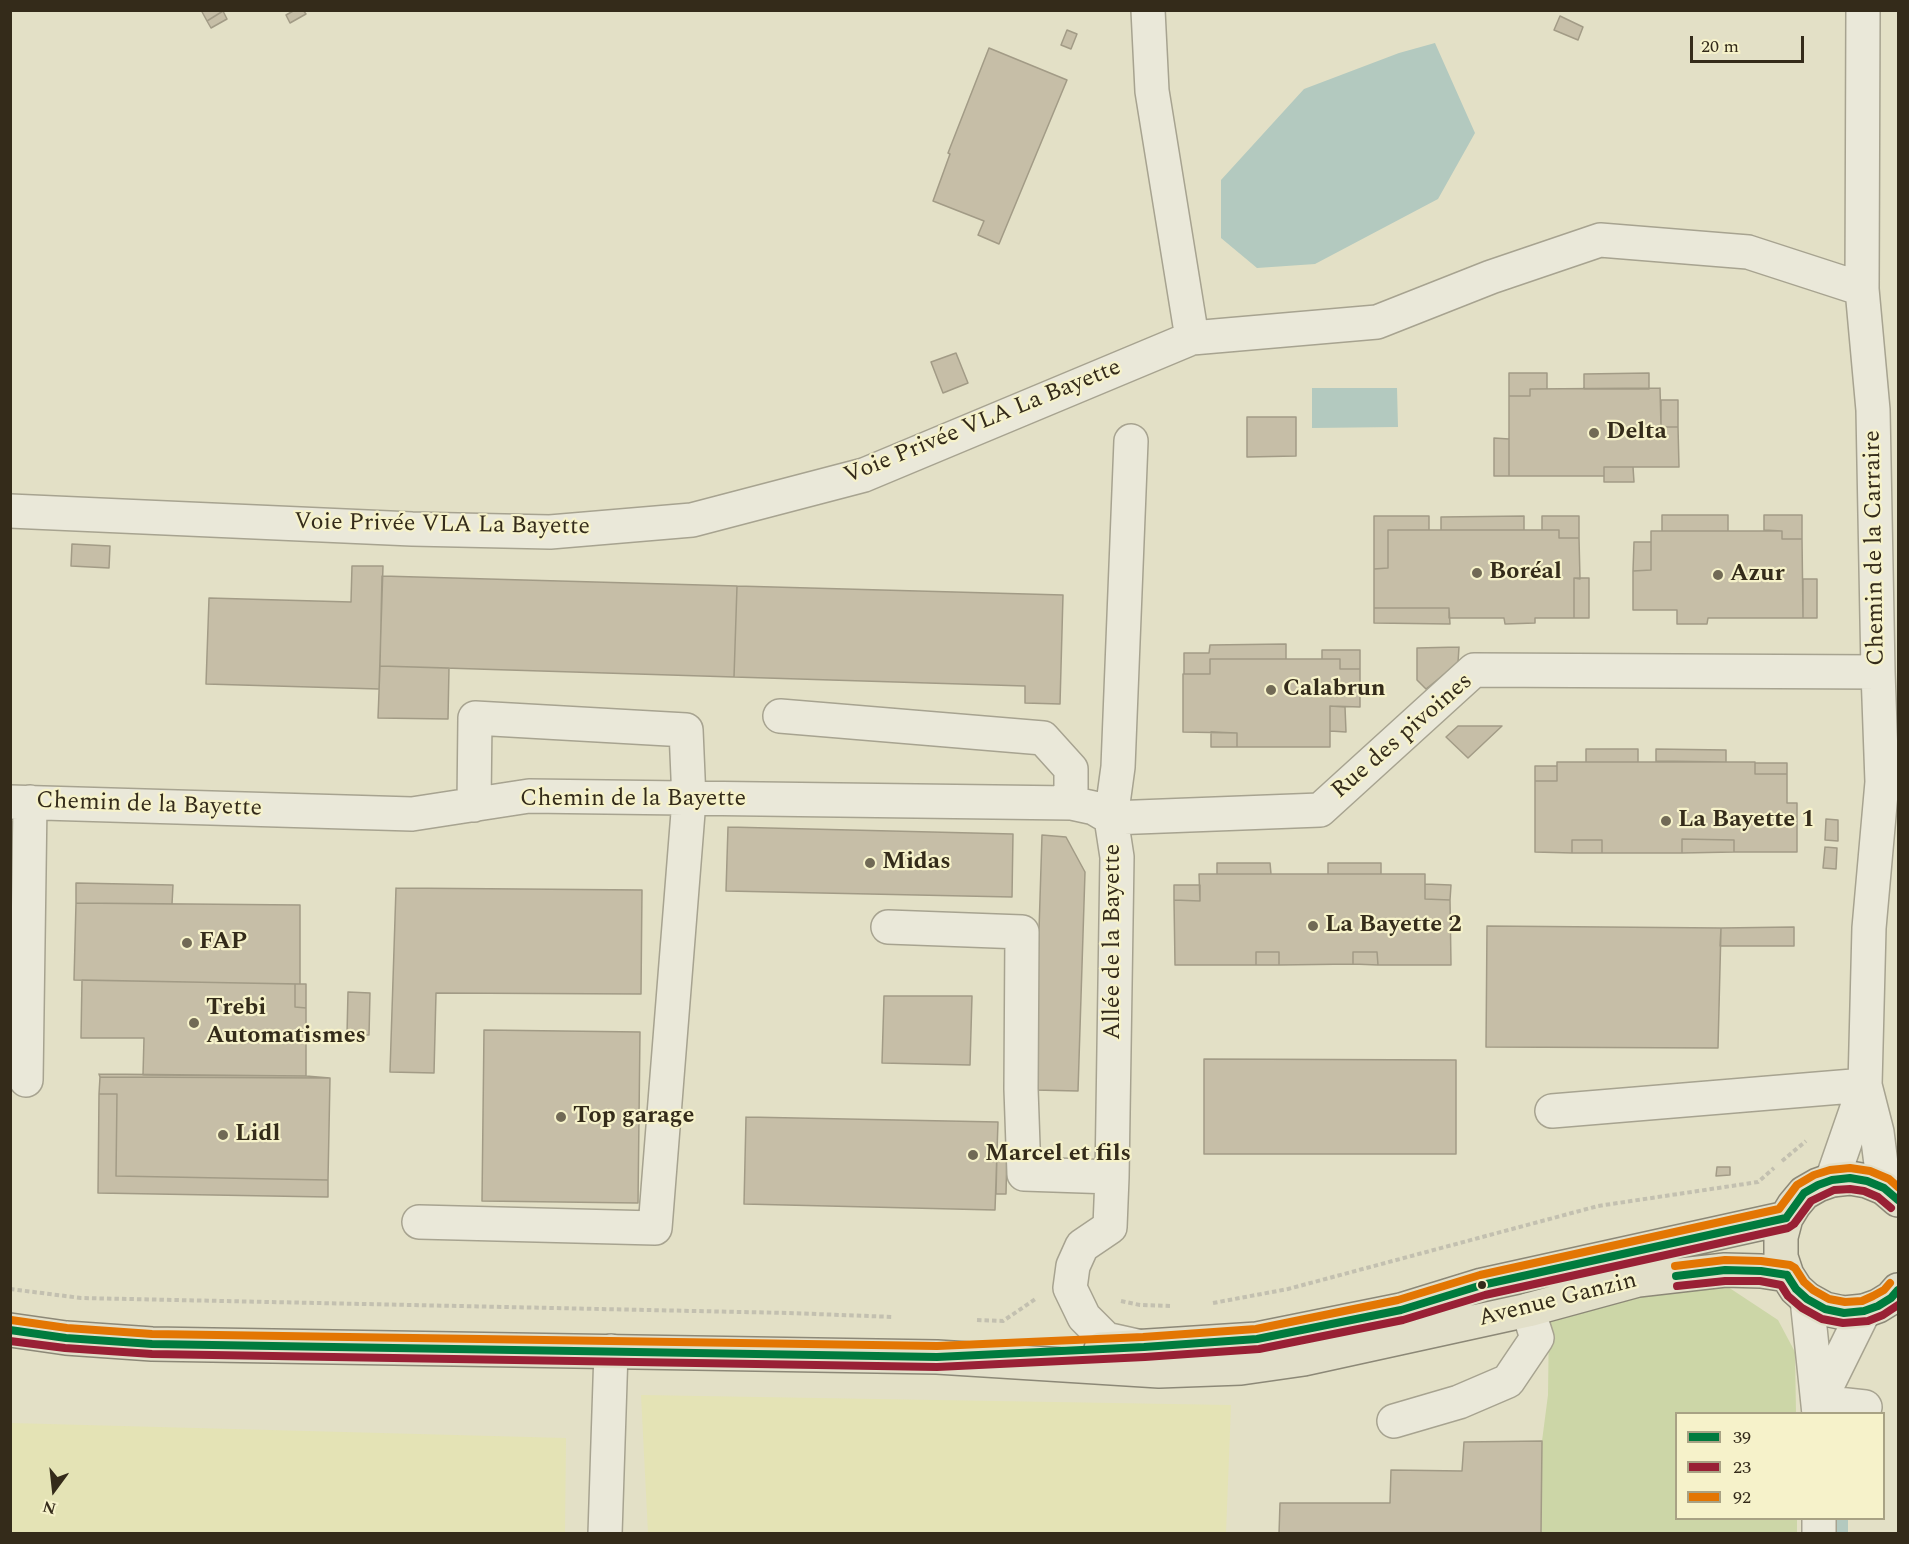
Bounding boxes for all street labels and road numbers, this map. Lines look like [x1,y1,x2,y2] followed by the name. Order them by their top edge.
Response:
[840,354,1126,492] street label: Voie Privée VLA La Bayette
[1860,430,1892,666] street label: Chemin de la Carraire
[294,509,590,543] street label: Voie Privée VLA La Bayette
[1327,668,1479,806] street label: Rue des pivoines
[520,786,746,814] street label: Chemin de la Bayette
[36,788,262,824] street label: Chemin de la Bayette
[1100,844,1128,1040] street label: Allée de la Bayette
[1476,1267,1640,1335] street label: Avenue Ganzin

